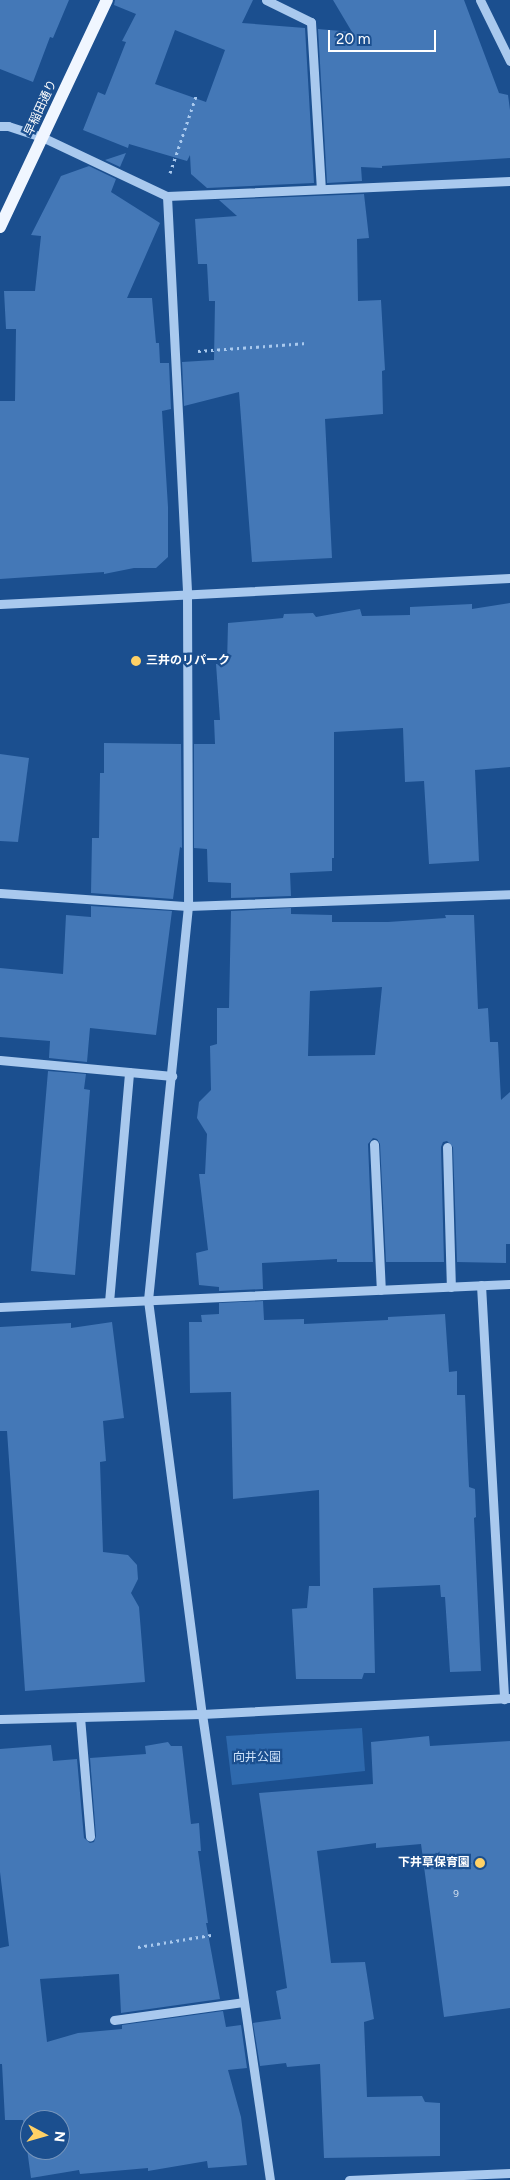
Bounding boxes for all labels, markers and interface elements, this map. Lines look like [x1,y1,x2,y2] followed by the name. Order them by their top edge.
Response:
[330,20,438,52] scale bar
[336,30,370,48] text: 20 m
[22,78,60,138] street label: 早稲田通り
[146,654,230,668] place label: 三井のリパーク
[130,655,142,667] marker: 三井のリパーク
[233,1751,281,1765] park label: 向井公園
[398,1856,470,1870] place label: 下井草保育園
[474,1857,486,1869] marker: 下井草保育園
[453,1888,459,1900] house number: 9
[20,2110,70,2160] north arrow
[50,2130,68,2143] text: N

